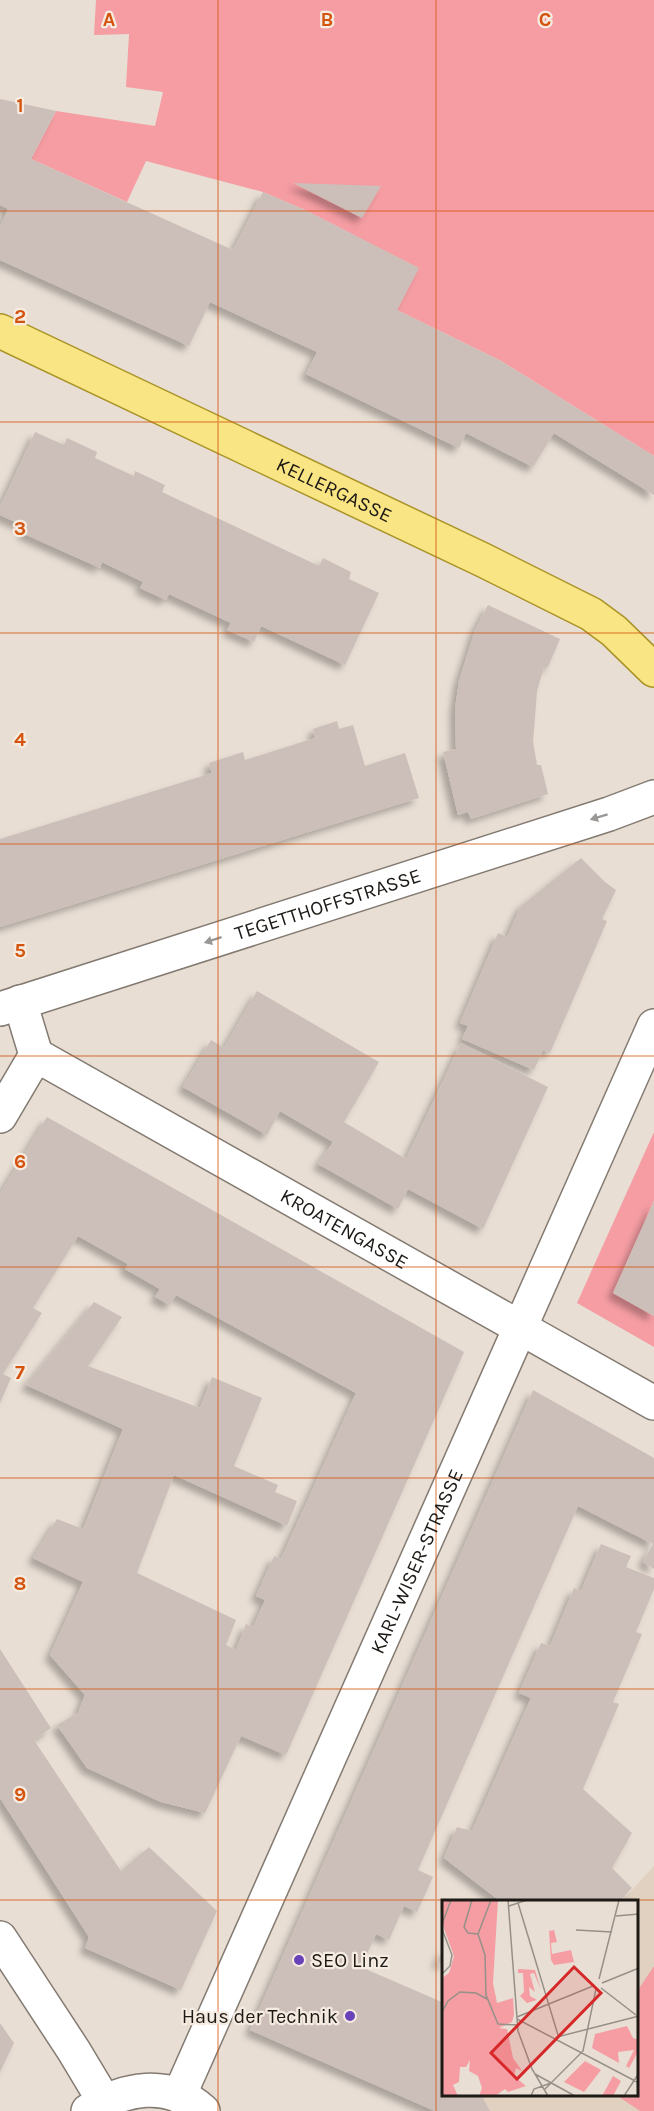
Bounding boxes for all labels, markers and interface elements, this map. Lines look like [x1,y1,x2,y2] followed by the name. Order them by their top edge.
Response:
[103,8,116,31] text: A
[321,8,333,31] text: B
[539,8,551,31] text: C
[16,94,24,117] text: 1
[14,305,26,328] text: 2
[273,452,396,527] street label: KELLERGASSE
[14,517,26,540] text: 3
[14,728,26,751] text: 4
[590,813,608,822] one-way arrow
[232,864,424,945] street label: TEGETTHOFFSTRASSE
[204,936,222,945] one-way arrow
[14,939,26,962] text: 5
[14,1150,26,1173] text: 6
[277,1184,412,1274] street label: KROATENGASSE
[15,1361,25,1384] text: 7
[365,1465,467,1657] street label: KARL-WISER-STRASSE
[14,1572,26,1595] text: 8
[14,1783,26,1806] text: 9
[442,1900,639,2096] inset map
[311,1949,389,1972] place label: SEO Linz
[292,1953,306,1967] marker: SEO Linz
[182,2005,338,2028] place label: Haus der Technik
[343,2009,357,2023] marker: Haus der Technik

